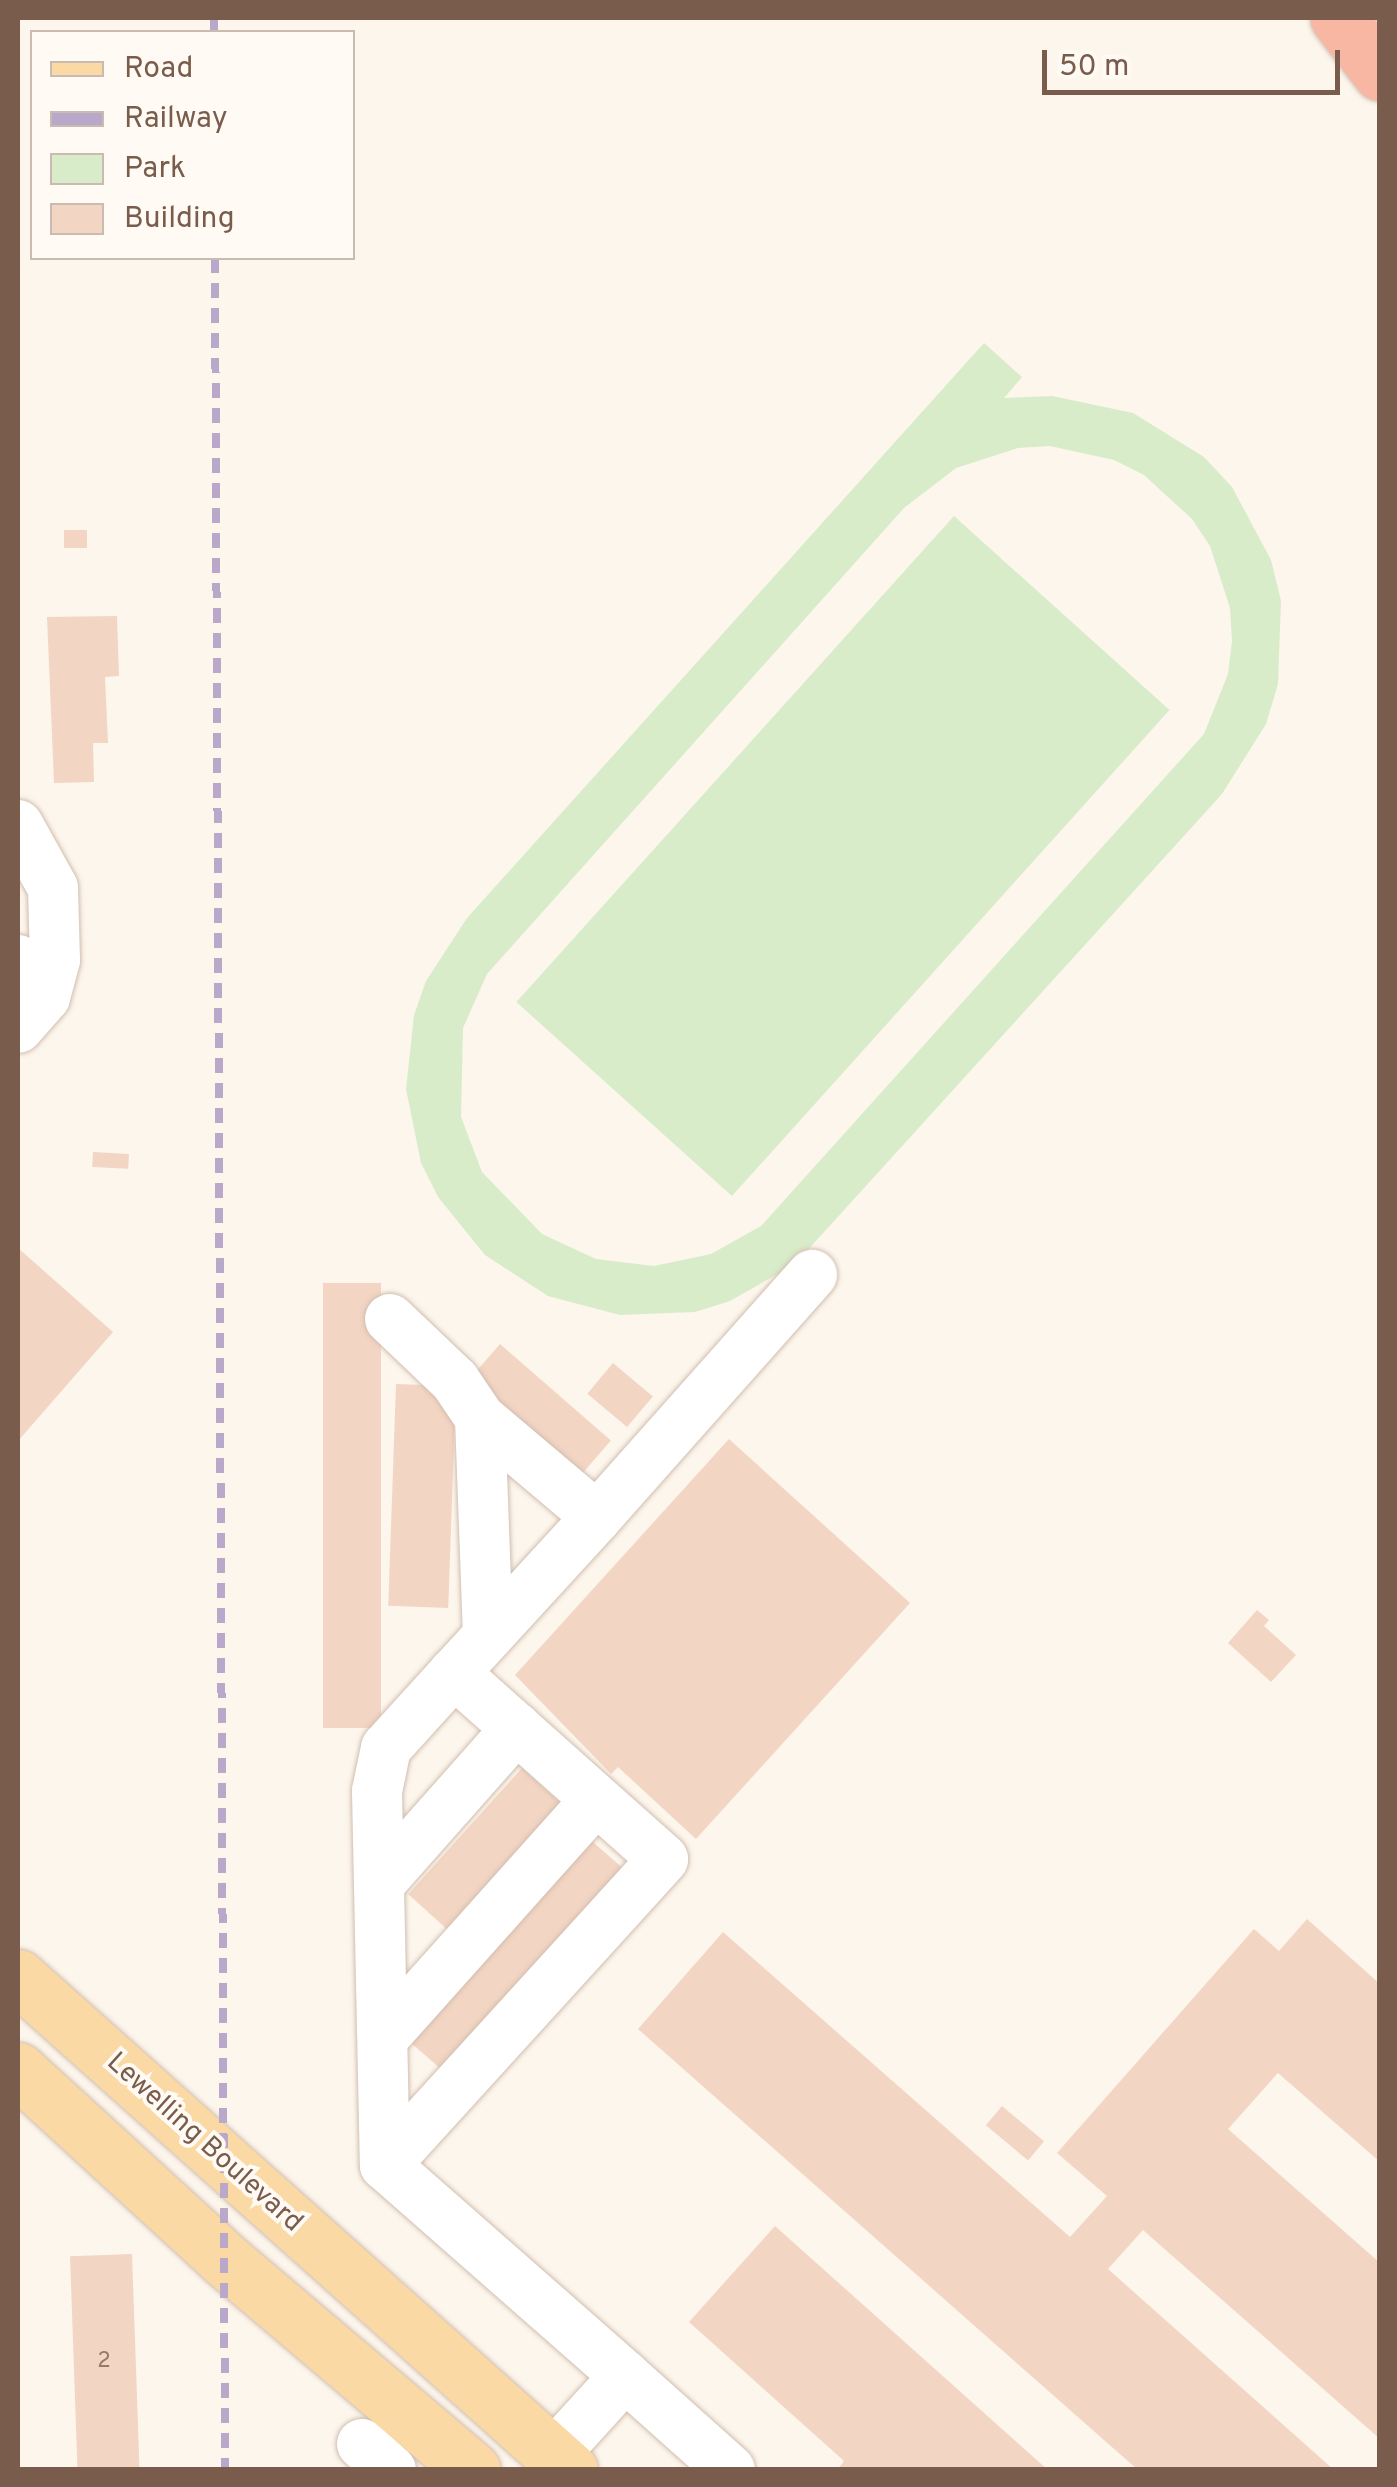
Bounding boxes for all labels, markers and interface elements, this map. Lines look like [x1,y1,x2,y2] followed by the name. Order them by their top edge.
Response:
[30,30,355,260] legend
[1047,30,1344,92] scale bar
[1059,49,1129,86] text: 50 m
[124,51,193,88] text: Road
[124,101,228,138] text: Railway
[124,151,186,188] text: Park
[124,201,235,238] text: Building
[99,2046,309,2240] street label: Lewelling Boulevard
[97,2349,111,2375] house number: 2

